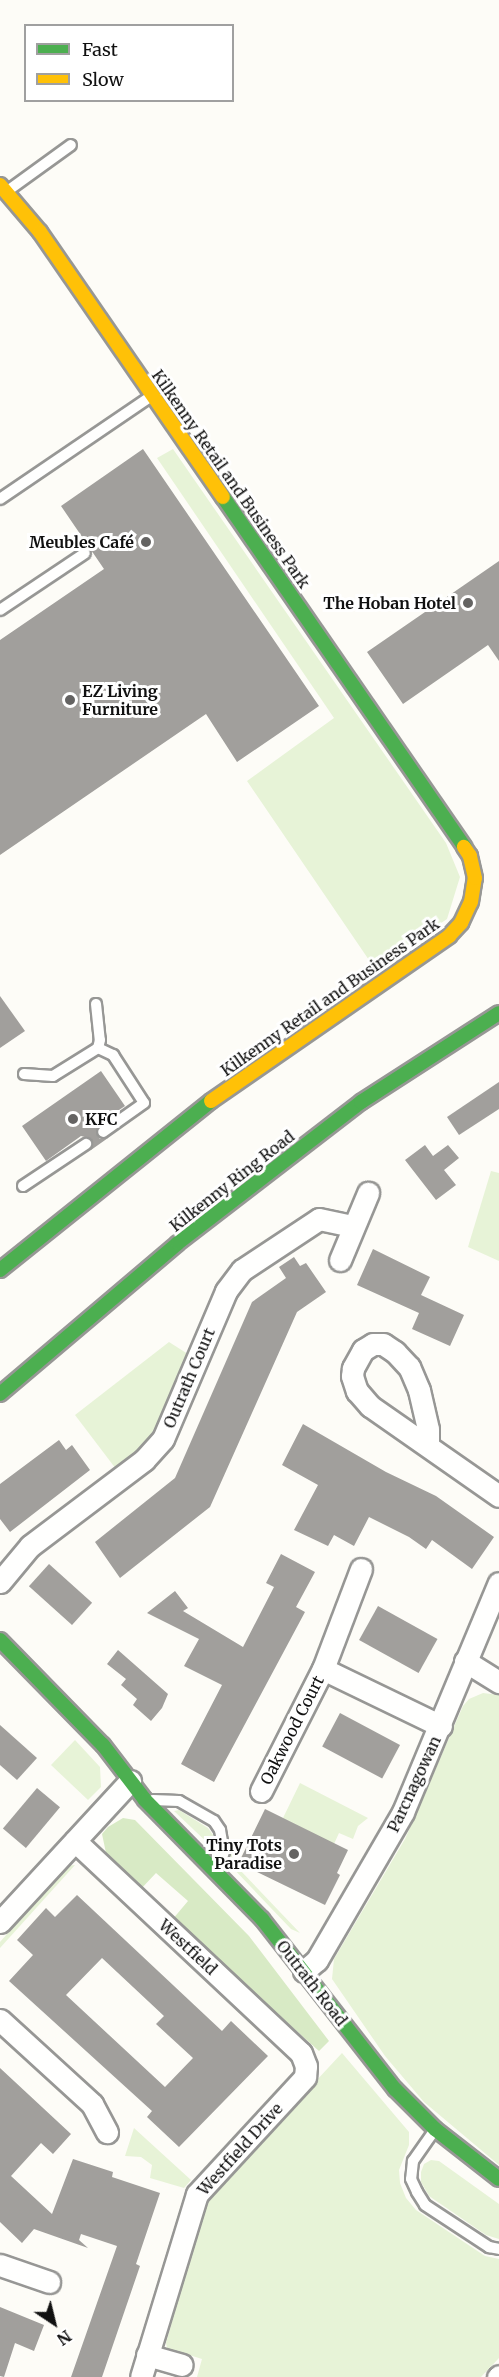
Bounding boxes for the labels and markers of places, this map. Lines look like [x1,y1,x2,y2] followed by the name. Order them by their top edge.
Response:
[29,532,134,552] place label: Meubles Café
[139,535,153,549] marker: Meubles Café
[323,593,456,613] place label: The Hoban Hotel
[461,596,475,610] marker: The Hoban Hotel
[82,681,158,719] place label: EZ Living Furniture
[63,693,77,707] marker: EZ Living Furniture
[85,1109,118,1129] place label: KFC
[66,1112,80,1126] marker: KFC
[206,1835,282,1873] place label: Tiny Tots Paradise
[287,1847,301,1861] marker: Tiny Tots Paradise

